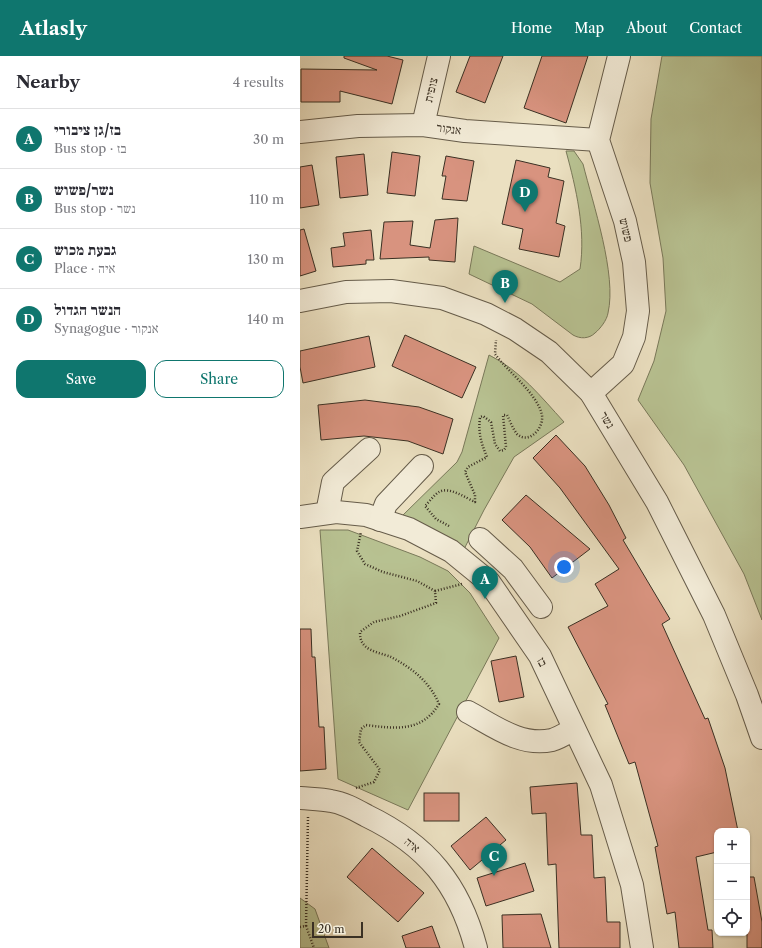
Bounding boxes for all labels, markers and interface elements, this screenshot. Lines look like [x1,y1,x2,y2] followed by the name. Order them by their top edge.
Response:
[20,17,87,40] text: Atlasly
[511,19,552,37] text: Home
[574,19,604,37] text: Map
[626,19,667,37] text: About
[689,19,742,37] text: Contact
[16,72,80,92] text: Nearby
[233,74,284,90] text: 4 results
[420,76,441,104] street label: צופית
[436,119,463,138] street label: אנקור
[54,120,121,139] text: בז/גן ציבורי
[24,131,34,147] text: A
[253,131,284,147] text: 30 m
[54,140,127,156] text: Bus stop · בז
[512,179,538,212] pin: D
[54,180,114,199] text: נשר/פשוש
[24,191,34,207] text: B
[249,191,284,207] text: 110 m
[54,200,135,216] text: Bus stop · נשר
[616,216,637,243] street label: פשוש
[54,240,117,259] text: גבעת מכוש
[24,251,34,267] text: C
[248,251,284,267] text: 130 m
[54,260,115,276] text: Place · איה
[492,270,518,303] pin: B
[54,300,121,319] text: הנשר הגדול
[23,311,35,327] text: D
[247,311,284,327] text: 140 m
[54,320,159,336] text: Synagogue · אנקור
[16,360,146,398] button: Save
[154,360,284,398] button: Share
[597,409,618,431] street label: נשר
[554,557,574,577] your location
[472,566,498,599] pin: A
[534,654,551,669] street label: בז
[714,828,750,936] map controls
[714,828,750,864] button: +
[401,834,423,855] street label: איה
[481,843,507,876] pin: C
[714,864,750,900] button: −
[714,900,750,936] button: locate
[312,920,363,939] scale bar
[318,922,344,936] text: 20 m

